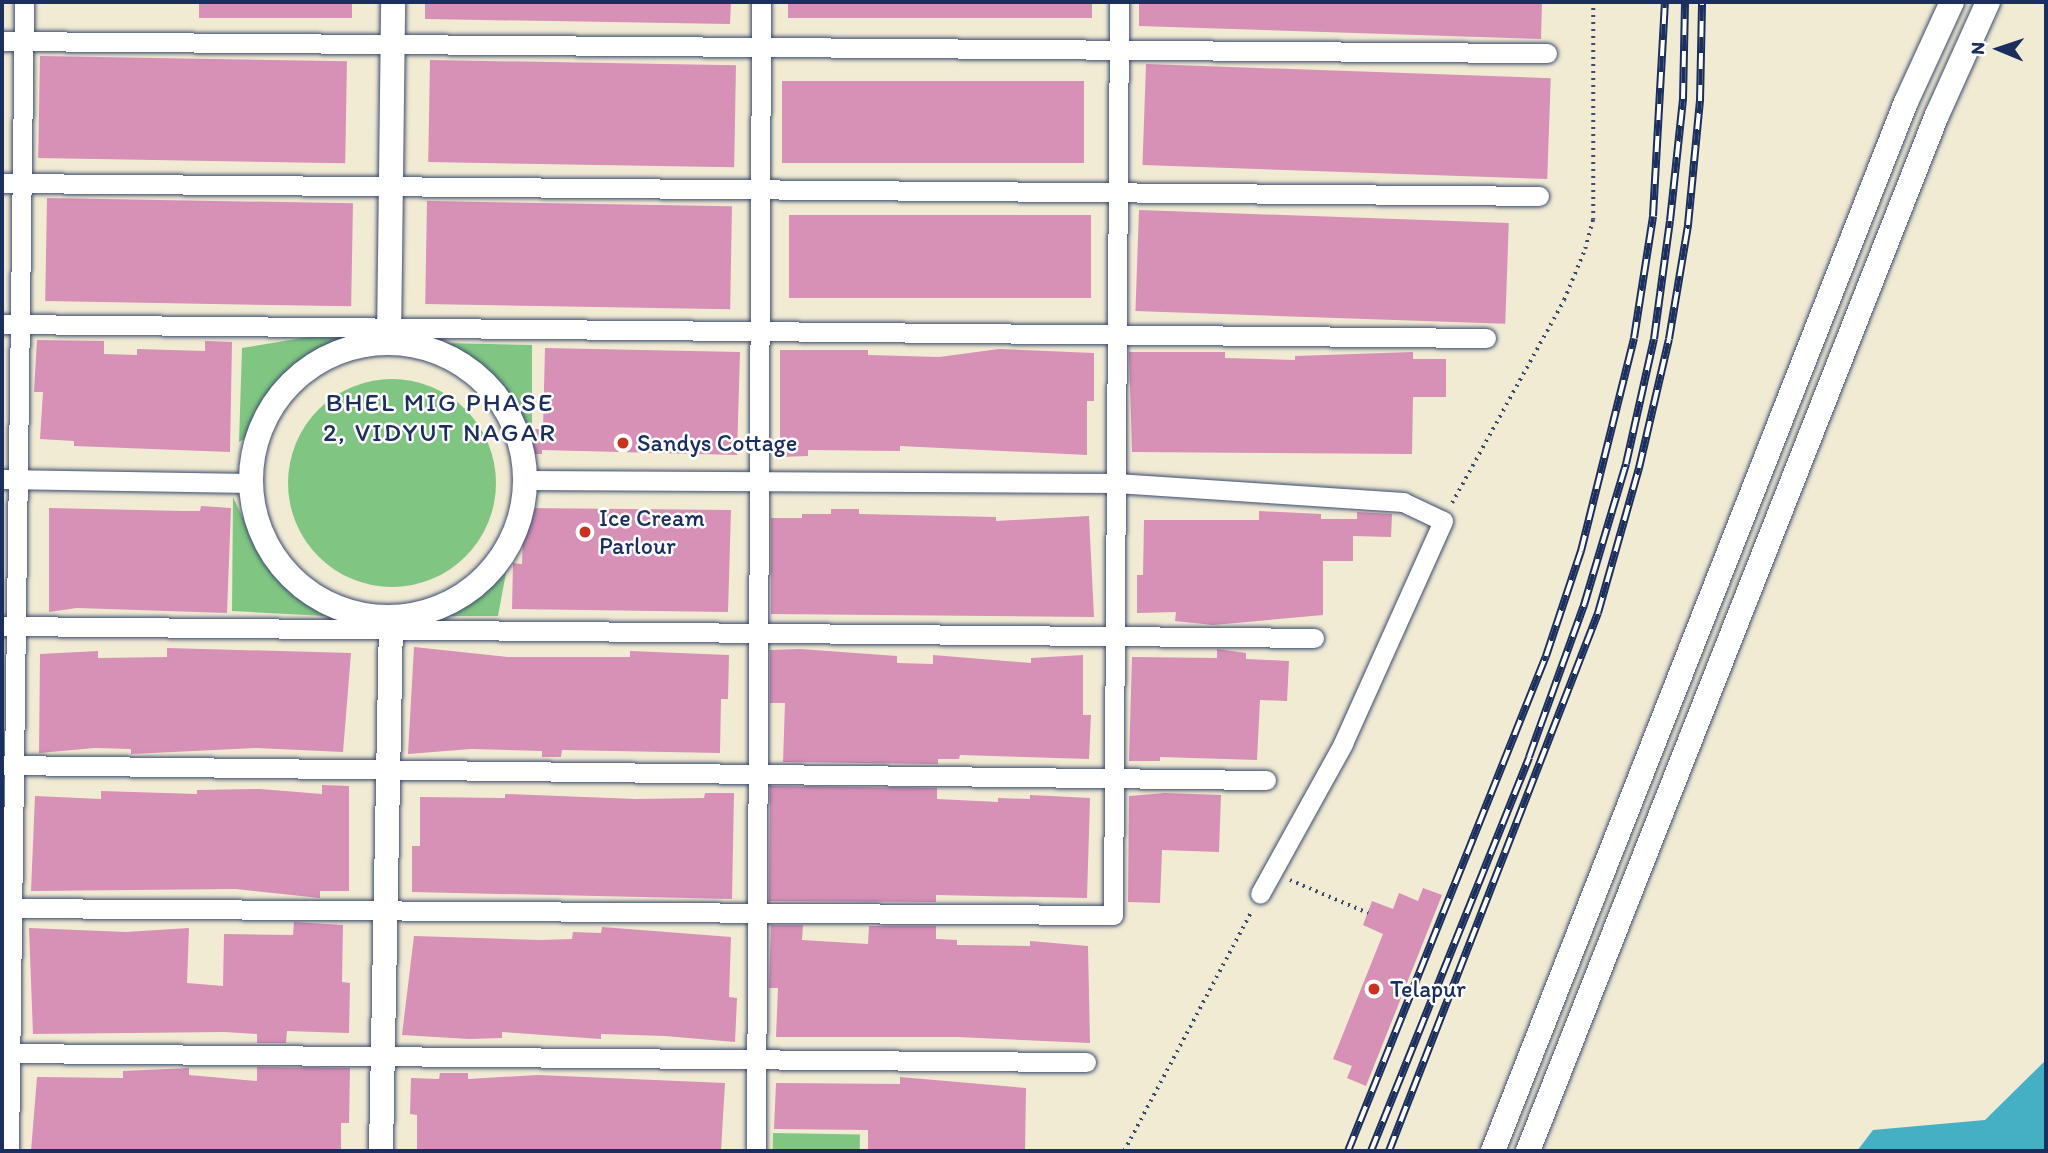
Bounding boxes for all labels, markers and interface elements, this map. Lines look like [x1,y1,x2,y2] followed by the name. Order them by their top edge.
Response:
[1964,14,2034,84] north arrow
[1966,41,1989,55] text: N
[325,387,555,448] district label: BHEL MIG PHASE 2, VIDYUT NAGAR
[637,429,797,457] place label: Sandys Cottage
[615,435,631,451] marker: Sandys Cottage
[599,504,703,560] place label: Ice Cream Parlour
[577,524,593,540] marker: Ice Cream Parlour
[1390,975,1466,1003] place label: Telapur
[1364,979,1384,999] marker: Telapur

